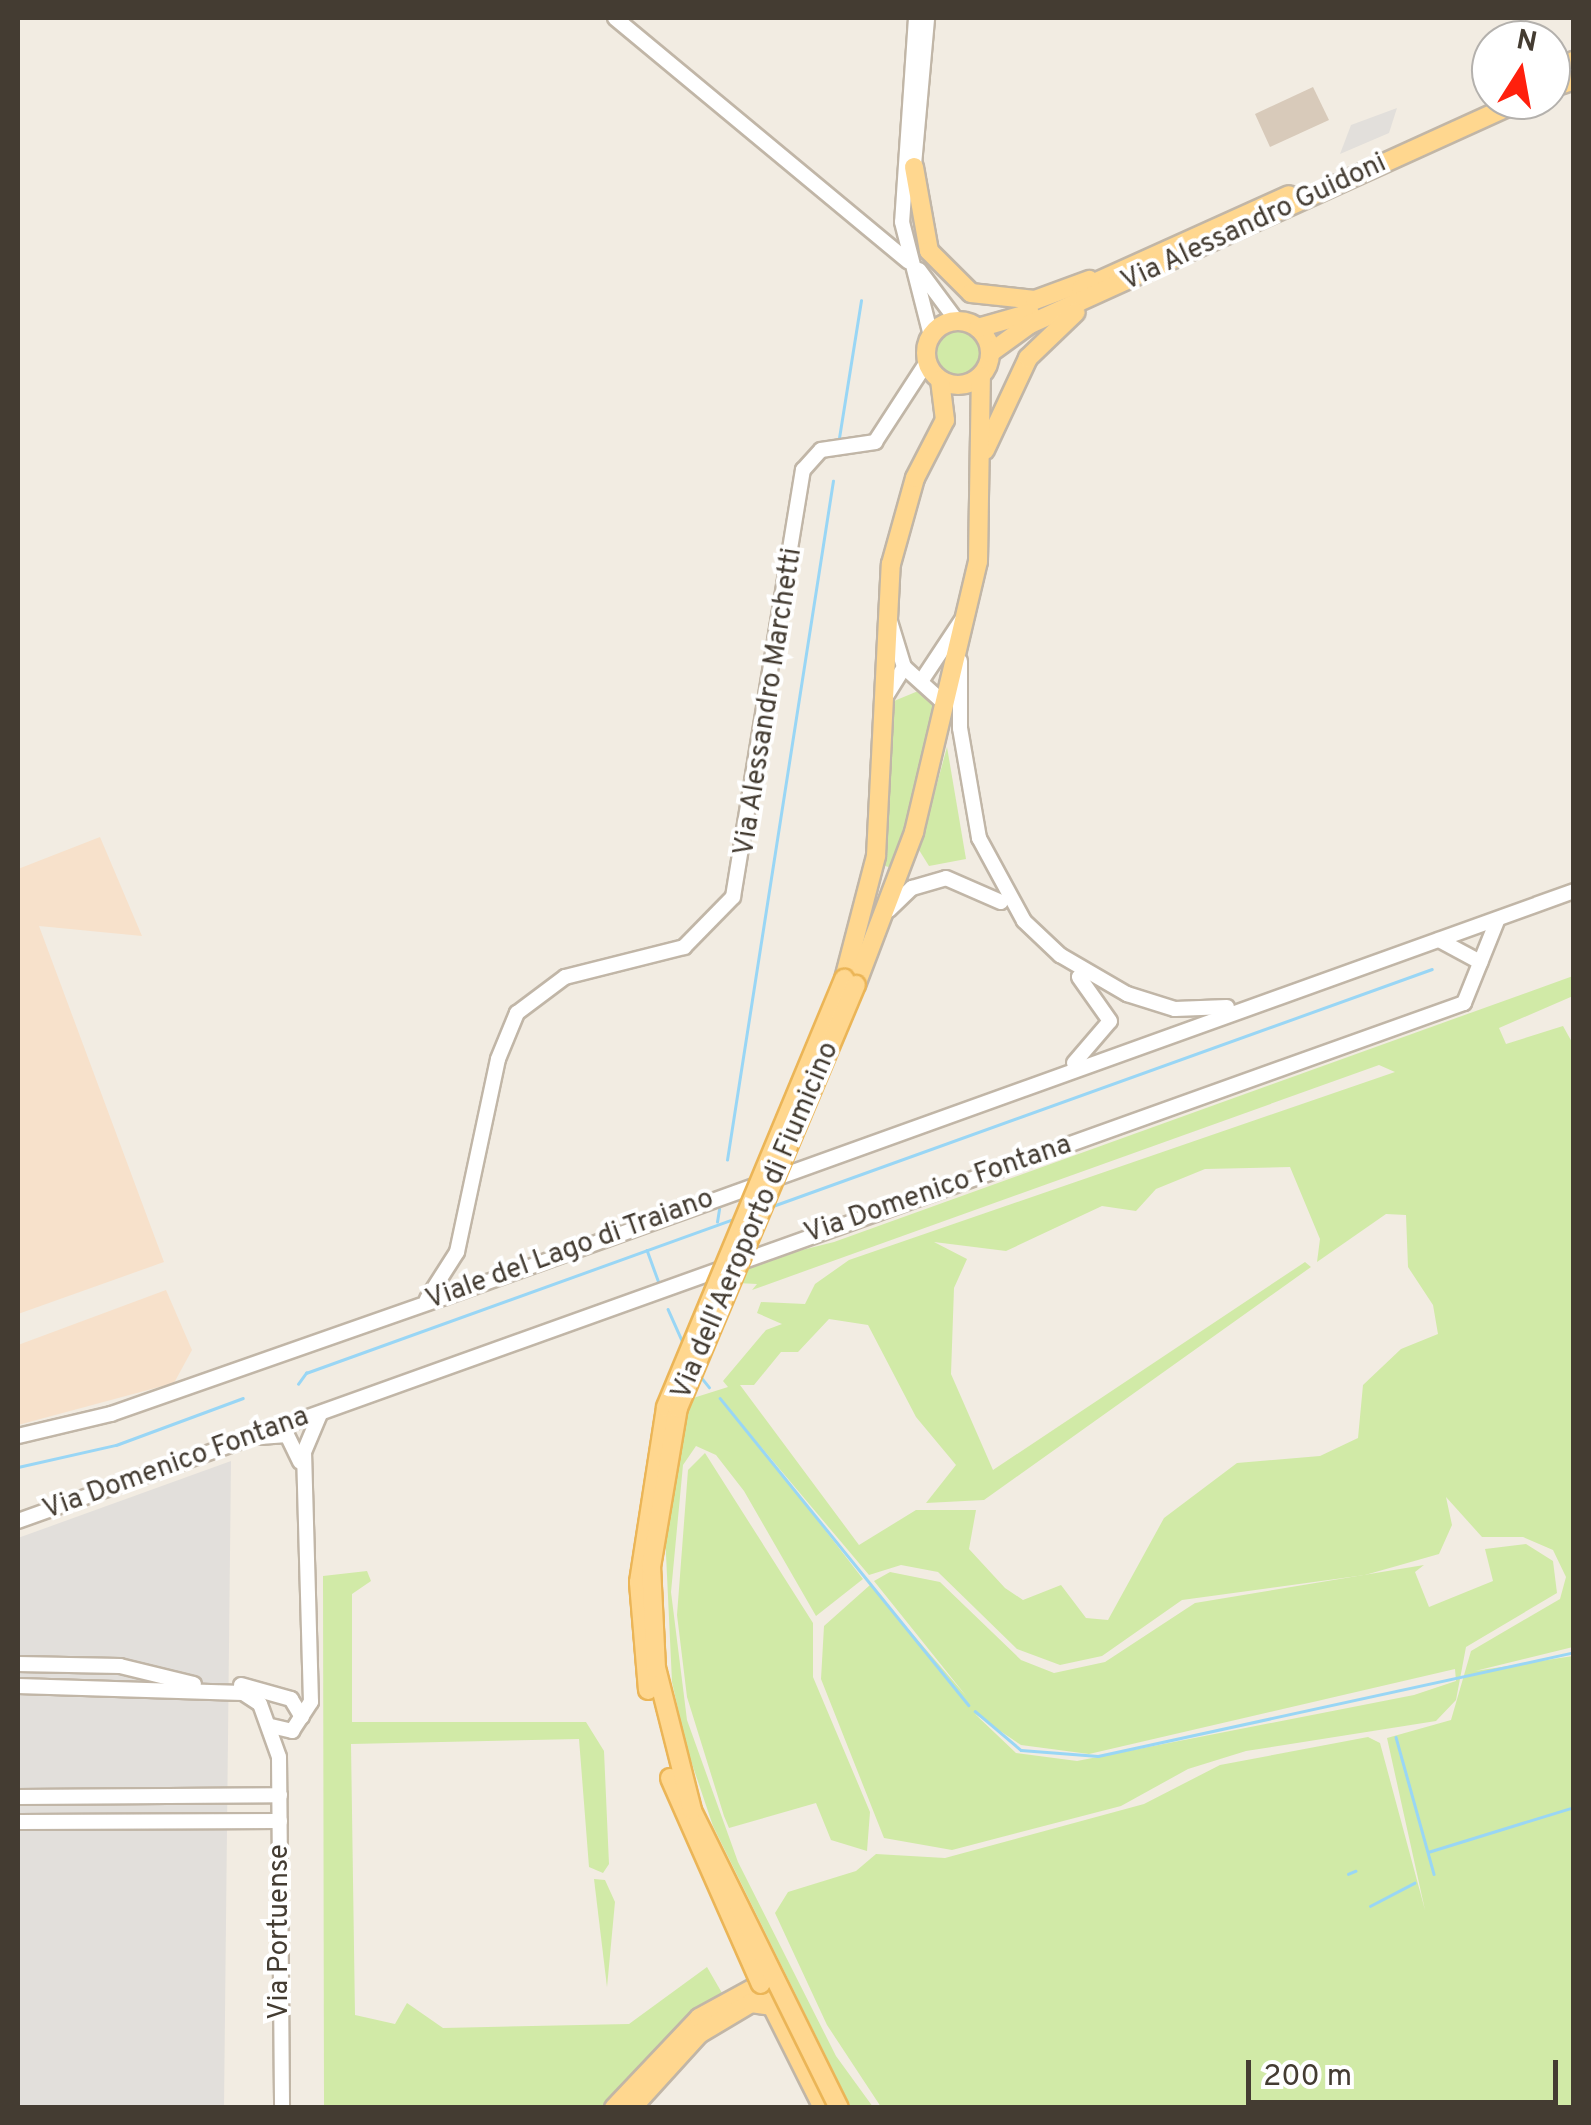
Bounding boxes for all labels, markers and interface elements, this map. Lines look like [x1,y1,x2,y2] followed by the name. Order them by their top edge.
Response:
[1471,20,1571,120] north arrow
[1513,23,1540,62] text: N
[1116,147,1392,299] street label: Via Alessandro Guidoni
[728,545,810,859] street label: Via Alessandro Marchetti
[665,1037,847,1405] street label: Via dell'Aeroporto di Fiumicino
[800,1129,1076,1251] street label: Via Domenico Fontana
[421,1182,719,1318] street label: Viale del Lago di Traiano
[39,1400,313,1528] street label: Via Domenico Fontana
[263,1844,297,2020] street label: Via Portuense
[1251,2040,1564,2102] scale bar
[1263,2059,1352,2096] text: 200 m

